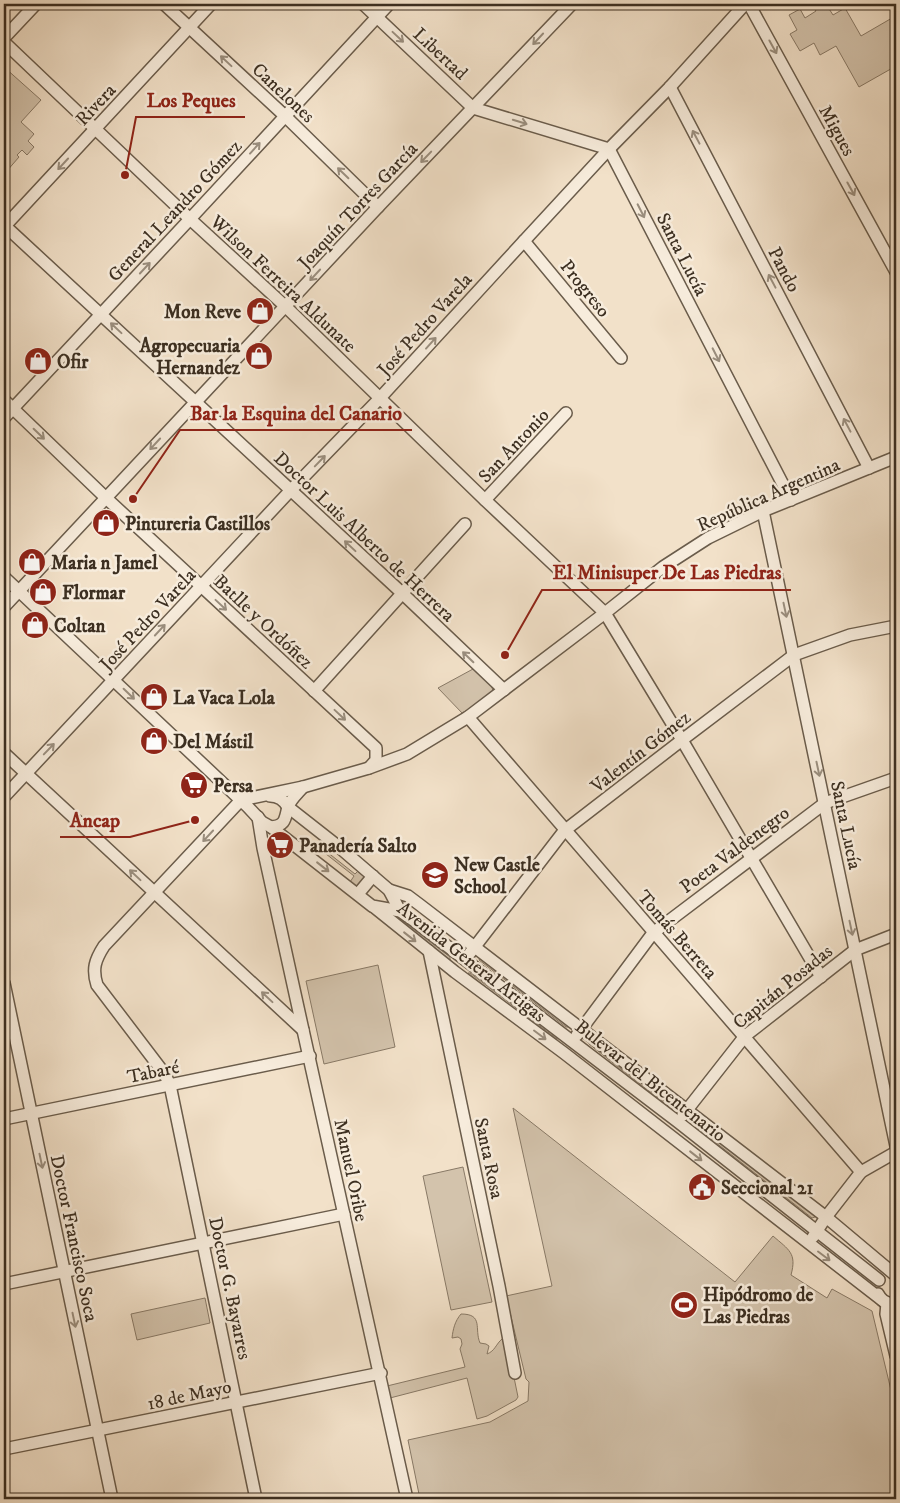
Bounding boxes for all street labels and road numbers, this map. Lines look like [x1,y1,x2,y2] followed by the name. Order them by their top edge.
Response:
[408,23,472,85] street label: Libertad
[247,58,319,128] street label: Canelones
[71,79,121,131] street label: Rivera
[813,101,860,160] street label: Migues
[103,135,247,287] street label: General Leandro Gómez
[292,138,424,277] street label: Joaquín Torres García
[651,209,712,300] street label: Santa Lucía
[205,210,361,358] street label: Wilson Ferreira Aldunate
[762,243,805,296] street label: Pando
[555,256,615,322] street label: Progreso
[371,269,477,383] street label: José Pedro Varela
[474,404,554,488] street label: San Antonio
[269,447,459,627] street label: Doctor Luis Alberto de Herrera
[694,454,844,537] street label: República Argentina
[94,564,201,677] street label: José Pedro Varela
[208,570,318,674] street label: Batlle y Ordóñez
[586,706,695,799] street label: Valentín Gómez
[825,779,866,872] street label: Santa Lucía
[676,802,794,899] street label: Poeta Valdenegro
[632,886,722,984] street label: Tomás Berreta
[392,897,550,1027] street label: Avenida General Artigas
[729,940,837,1034] street label: Capitán Posadas
[570,1015,730,1147] street label: Bulevar del Bicentenario
[125,1056,182,1089] street label: Tabaré
[469,1116,508,1201] street label: Santa Rosa
[328,1117,373,1224] street label: Manuel Oribe
[45,1153,102,1324] street label: Doctor Francisco Soca
[203,1215,256,1362] street label: Doctor G. Bayarres
[145,1375,234,1416] street label: 18 de Mayo

